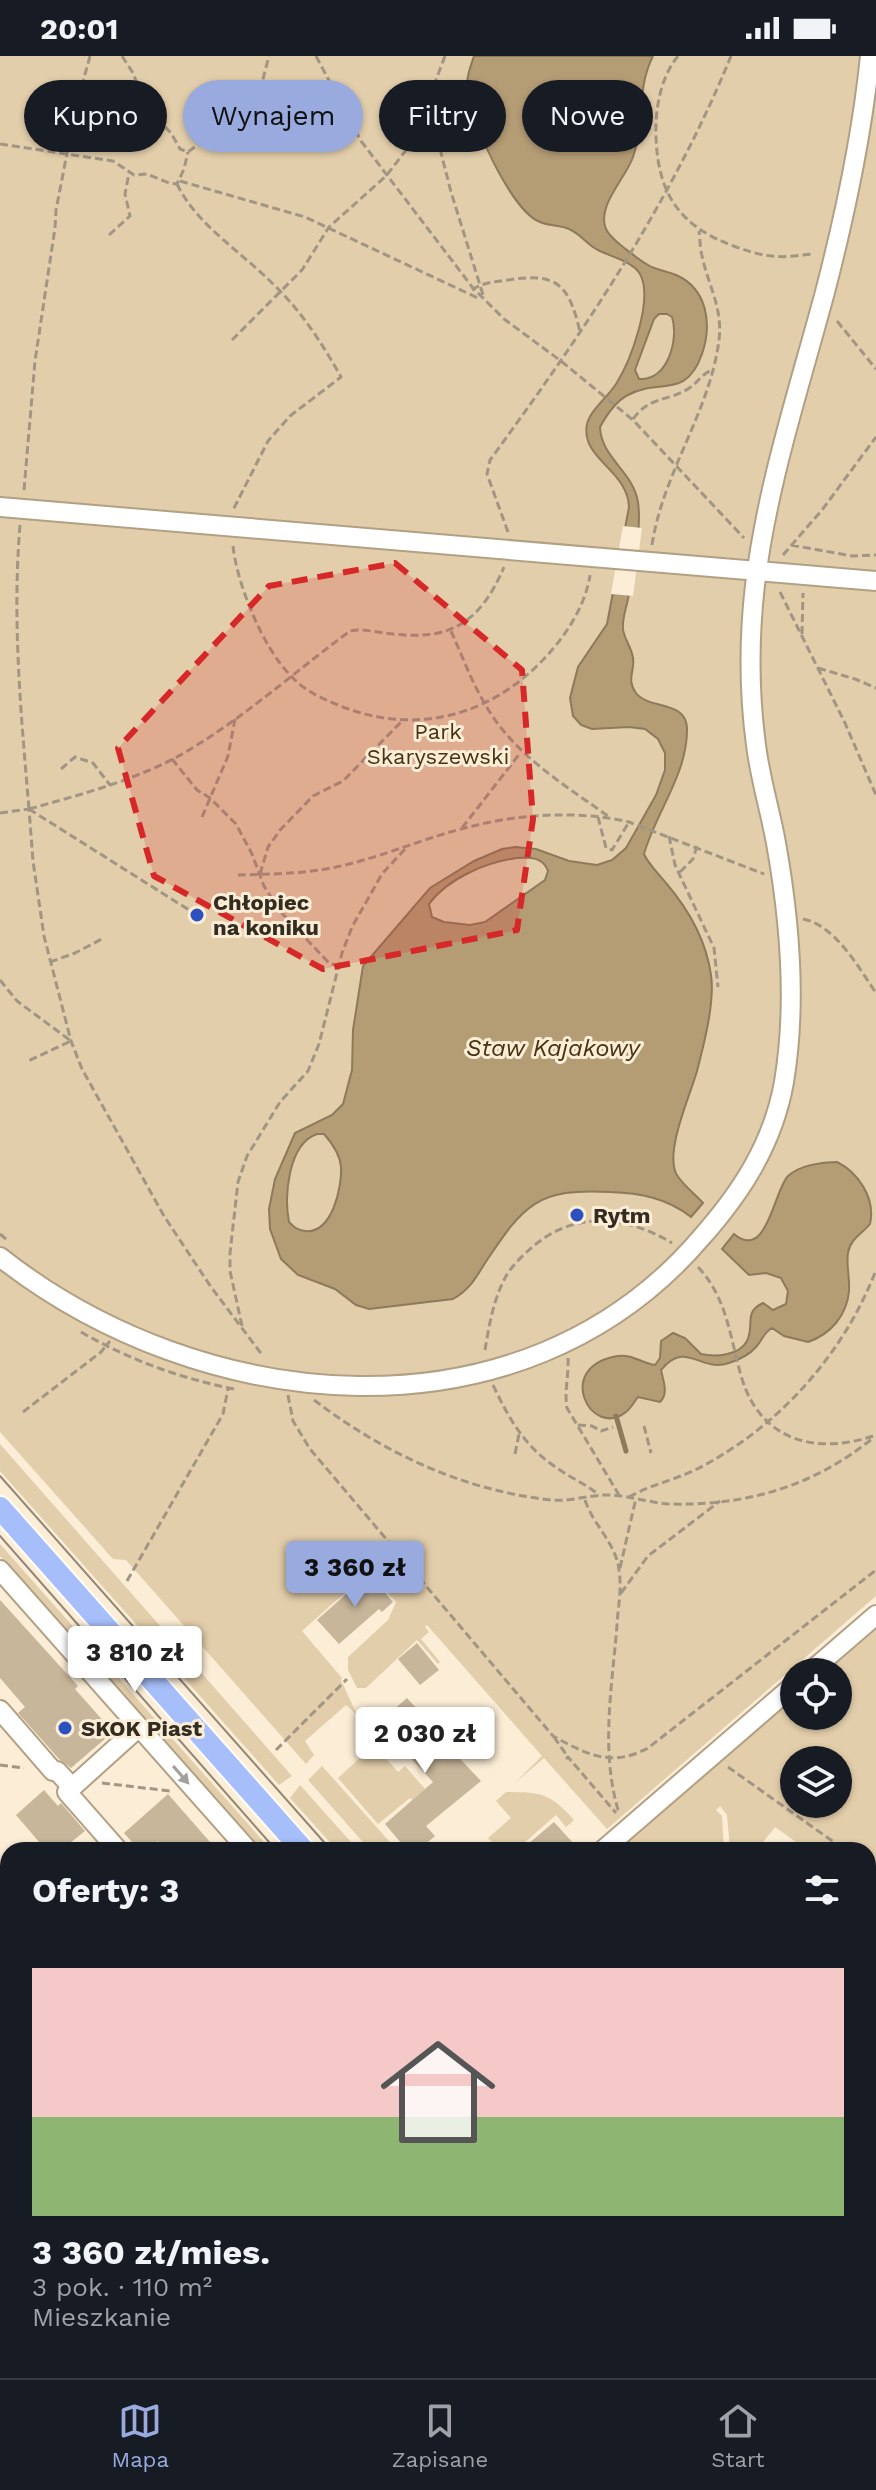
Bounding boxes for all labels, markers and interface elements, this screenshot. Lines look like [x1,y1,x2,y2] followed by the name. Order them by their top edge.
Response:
[40,11,119,46] text: 20:01
[24,80,167,152] chip: Kupno
[183,80,363,152] chip: Wynajem
[379,80,506,152] chip: Filtry
[522,80,653,152] chip: Nowe
[367,719,509,769] park label: Park Skaryszewski
[213,890,319,940] place label: Chłopiec na koniku
[188,906,206,924] marker: Chłopiec na koniku
[466,1034,642,1062] water label: Staw Kajakowy
[593,1203,651,1228] place label: Rytm
[568,1206,586,1224] marker: Rytm
[272,1541,438,1609] pin: 3 360 zł
[304,1552,406,1582] text: 3 360 zł
[52,1626,218,1694] pin: 3 810 zł
[86,1637,184,1667] text: 3 810 zł
[780,1658,852,1818] map controls
[780,1658,852,1730] button: locate
[342,1707,508,1775] pin: 2 030 zł
[81,1716,202,1741] place label: SKOK Piast
[374,1718,476,1748] text: 2 030 zł
[56,1719,74,1737] marker: SKOK Piast
[780,1746,852,1818] button: layers
[172,1766,190,1785] one-way arrow
[800,1868,844,1912] icon: filters
[32,1870,179,1910] text: Oferty: 3
[366,2020,510,2164] icon: home
[32,2232,270,2272] text: 3 360 zł/mies.
[32,2272,212,2302] text: 3 pok. · 110 m²
[32,2302,171,2332] text: Mieszkanie
[112,2399,169,2472] tab: Mapa
[392,2399,488,2472] tab: Zapisane
[711,2399,765,2472] tab: Start

